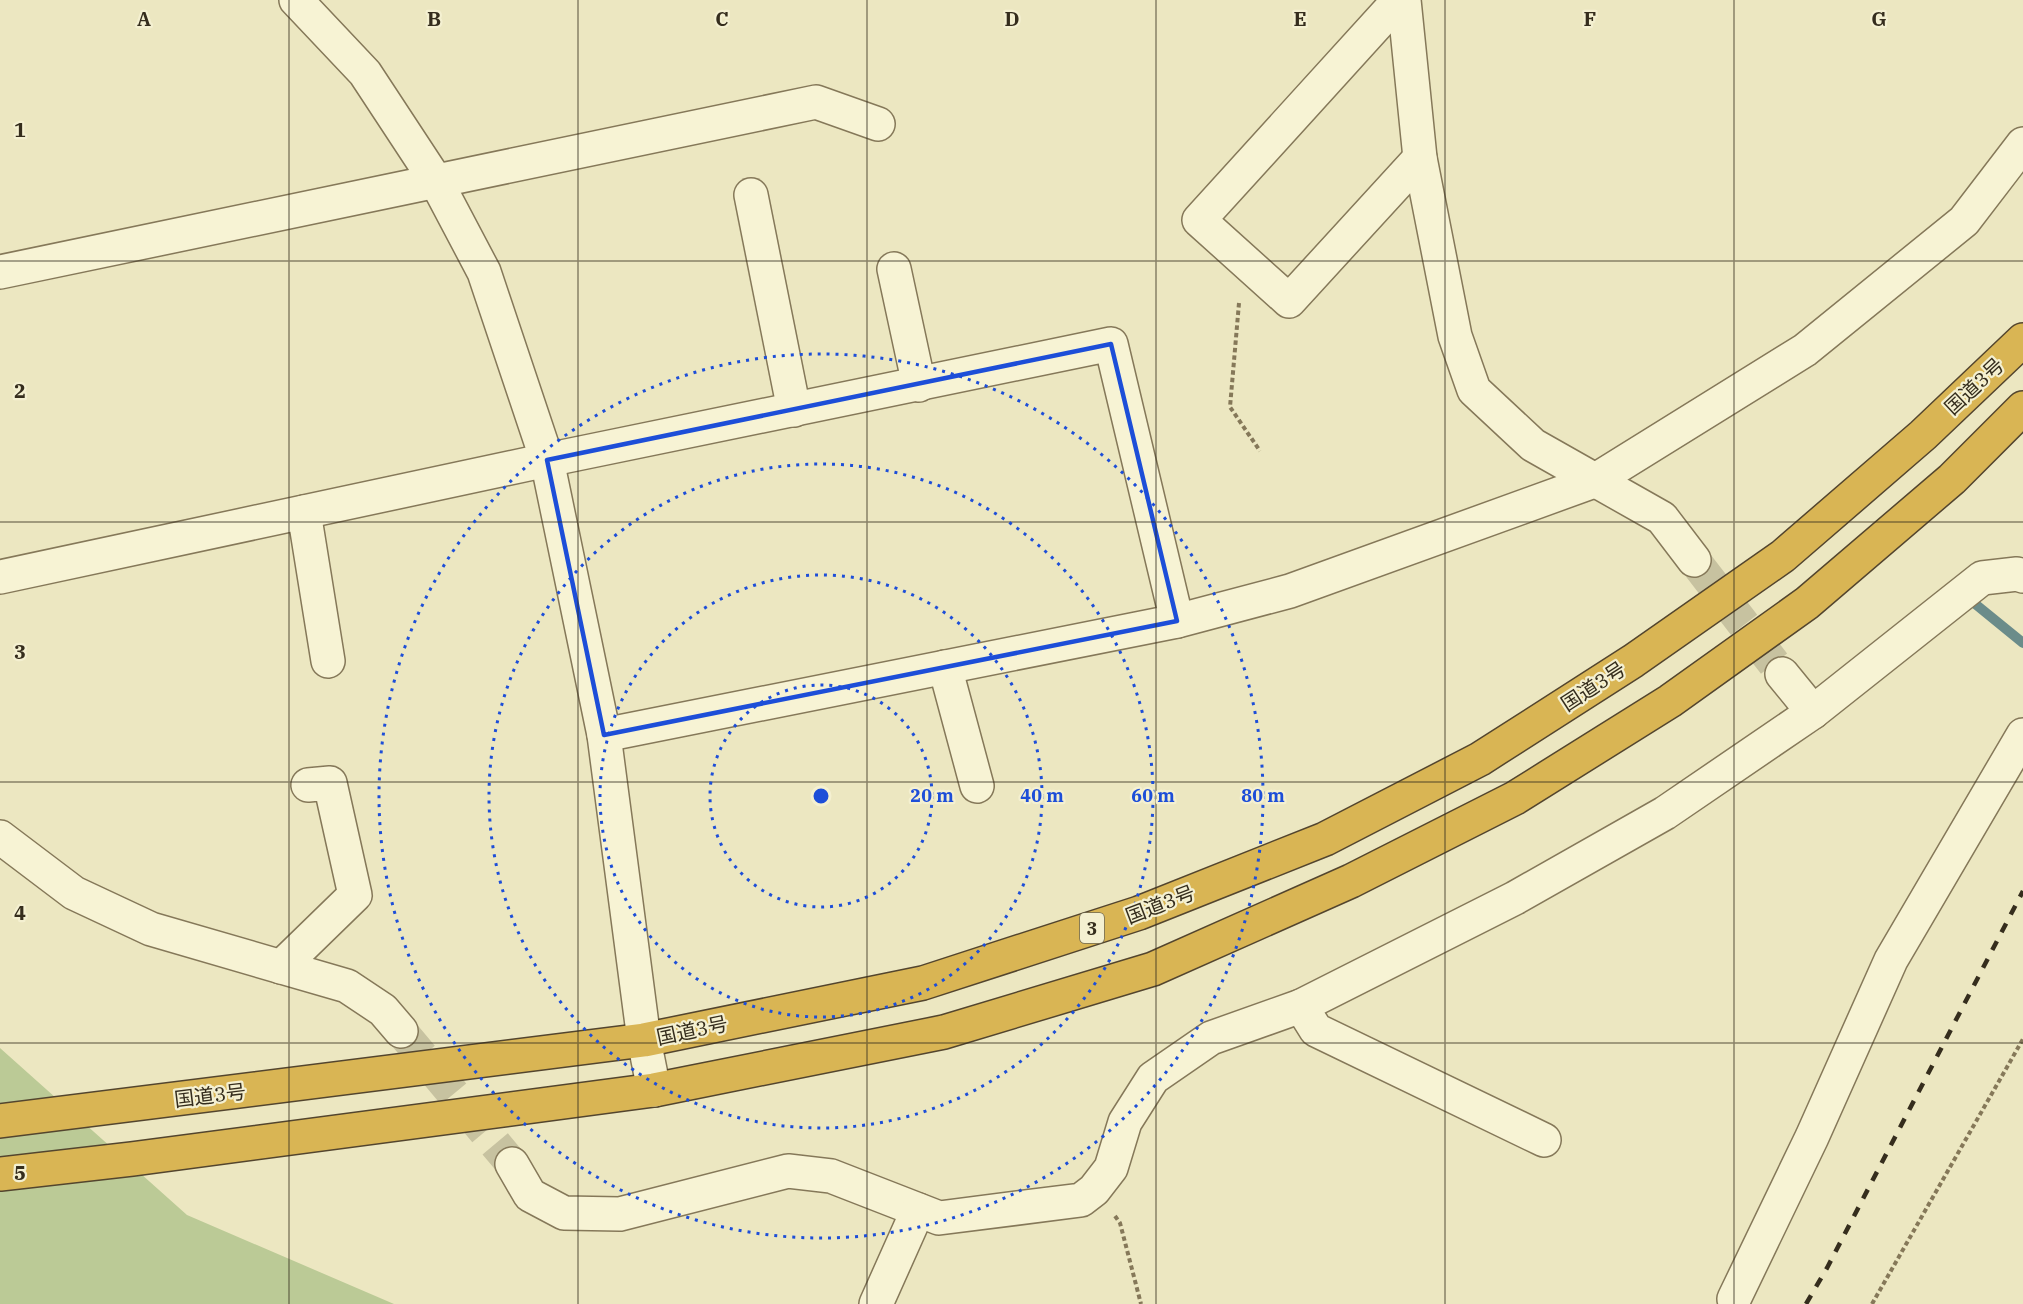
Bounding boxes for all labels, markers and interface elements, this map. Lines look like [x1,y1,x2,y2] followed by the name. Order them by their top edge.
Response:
[137,5,151,32] text: A
[427,5,441,32] text: B
[715,5,729,32] text: C
[1004,5,1020,32] text: D
[1293,5,1307,32] text: E
[1584,5,1596,32] text: F
[1871,5,1887,32] text: G
[14,116,26,143] text: 1
[1938,352,2010,420] street label: 国道3号
[14,377,26,404] text: 2
[14,638,26,665] text: 3
[1555,655,1631,717] street label: 国道3号
[910,784,954,807] text: 20 m
[1020,784,1064,807] text: 40 m
[1131,784,1175,807] text: 60 m
[1241,784,1285,807] text: 80 m
[811,786,831,806] centre of rings
[1122,878,1198,930] street label: 国道3号
[14,899,26,926] text: 4
[1080,913,1104,943] road number: 3
[654,1009,730,1051] street label: 国道3号
[173,1077,247,1113] street label: 国道3号
[14,1159,26,1186] text: 5

